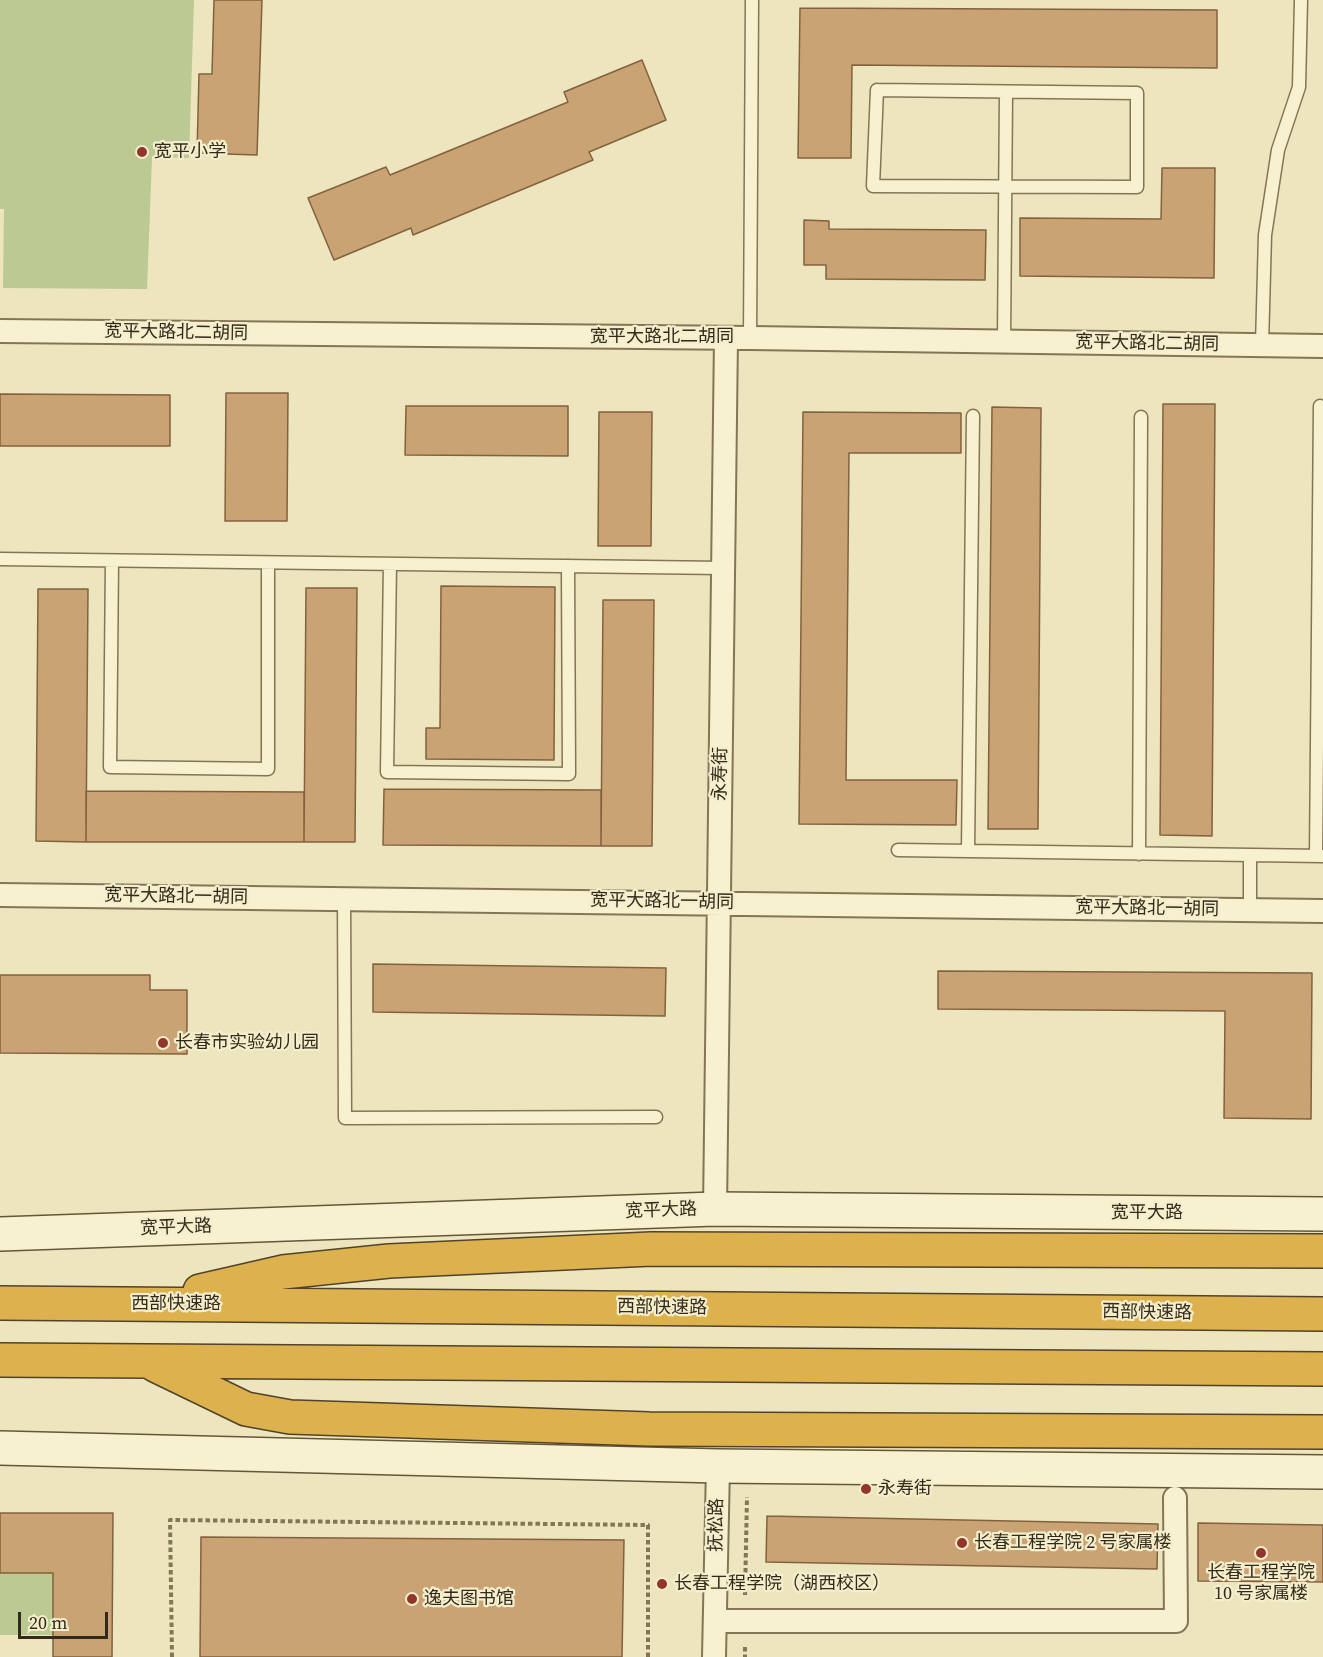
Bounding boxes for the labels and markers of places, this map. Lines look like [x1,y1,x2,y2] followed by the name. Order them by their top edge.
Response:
[154,141,226,163] place label: 宽平小学
[135,145,149,159] marker: 宽平小学
[175,1032,319,1054] place label: 长春市实验幼儿园
[156,1036,170,1050] marker: 长春市实验幼儿园
[878,1478,932,1500] place label: 永寿街
[859,1482,873,1496] marker: 永寿街
[974,1532,1171,1554] place label: 长春工程学院 2 号家属楼
[955,1536,969,1550] marker: 长春工程学院 2 号家属楼
[1254,1546,1268,1560] marker: 长春工程学院 10 号家属楼
[1207,1562,1315,1604] place label: 长春工程学院 10 号家属楼
[674,1573,890,1595] place label: 长春工程学院（湖西校区）
[655,1577,669,1591] marker: 长春工程学院（湖西校区）
[424,1588,514,1610] place label: 逸夫图书馆
[405,1592,419,1606] marker: 逸夫图书馆

